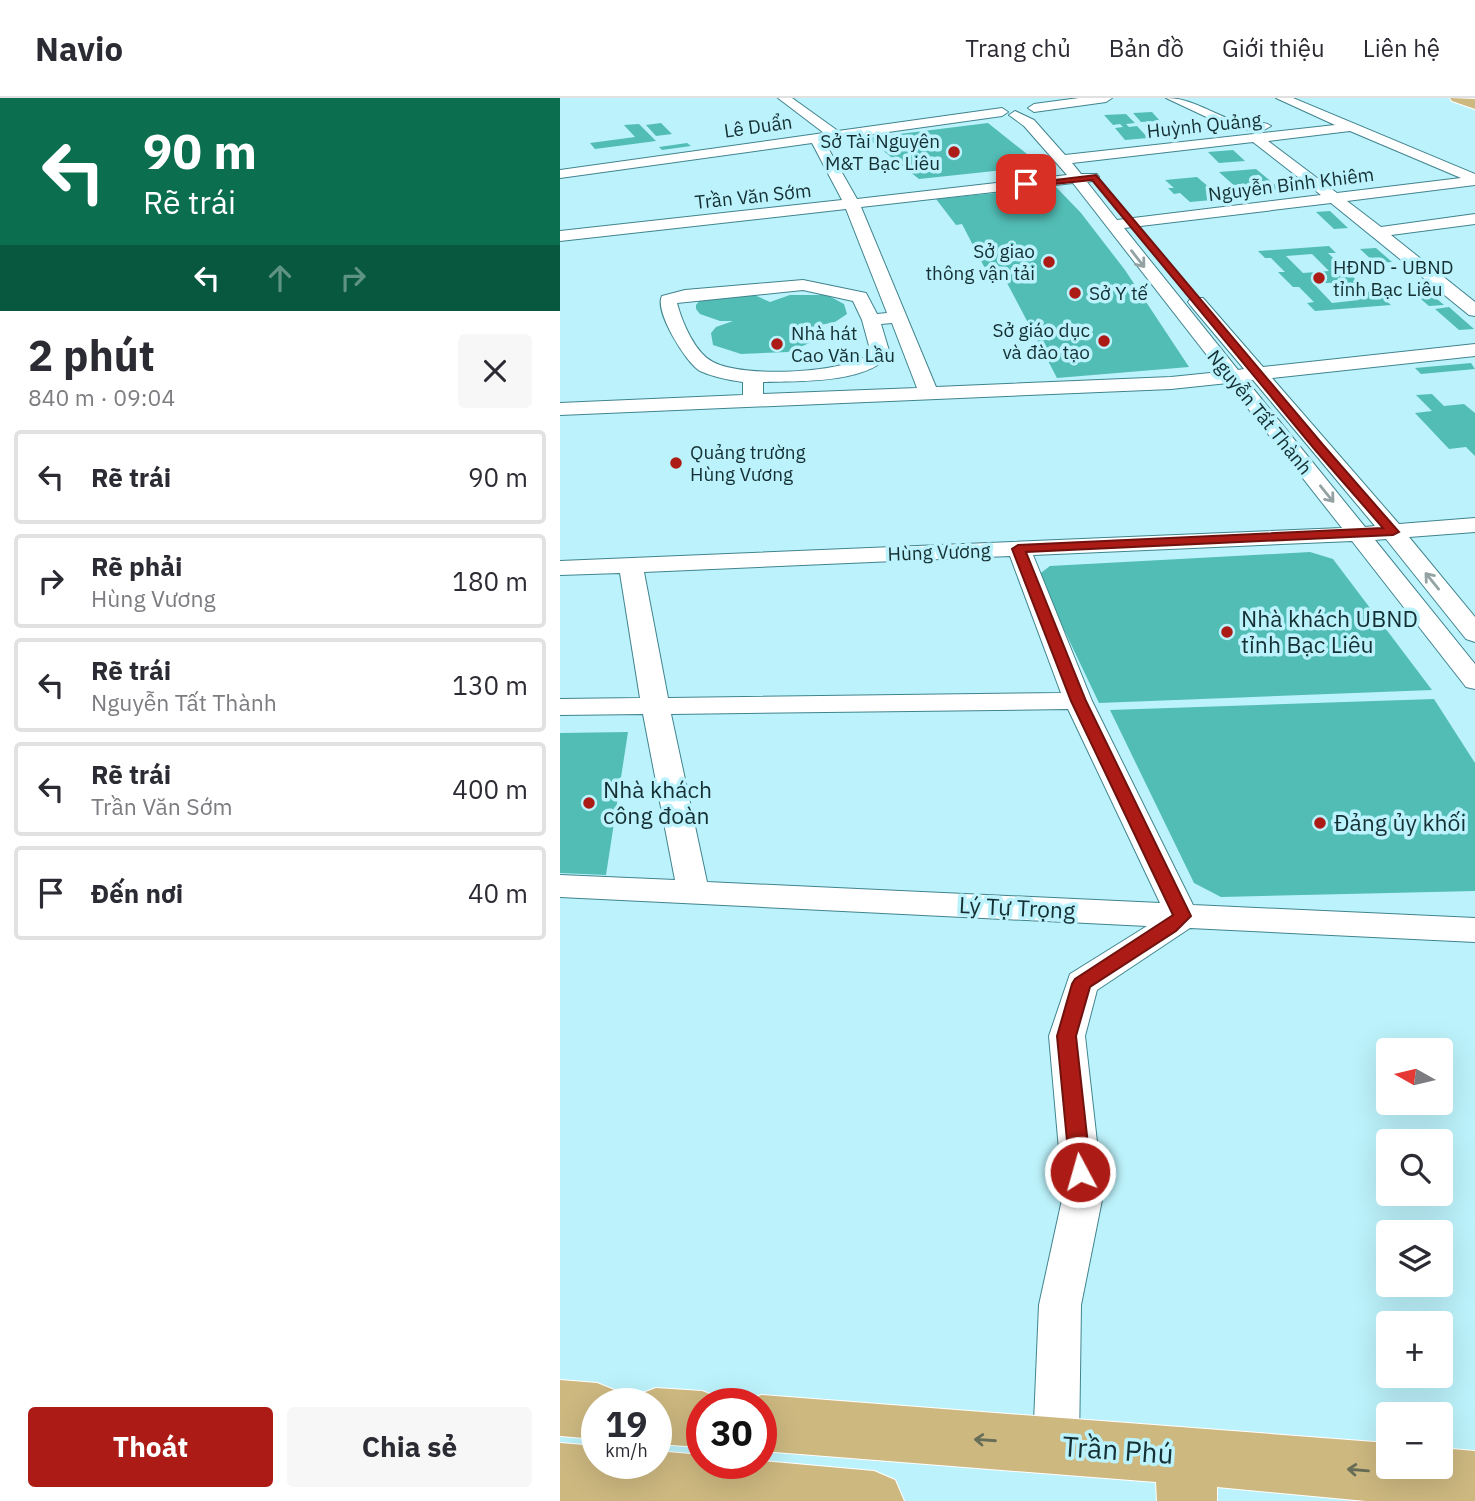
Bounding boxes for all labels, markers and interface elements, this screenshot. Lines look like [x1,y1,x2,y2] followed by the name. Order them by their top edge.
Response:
[35,27,123,70] text: Navio
[965,32,1071,64] text: Trang chủ
[1109,32,1184,64] text: Bản đồ
[1222,32,1325,64] text: Giới thiệu
[1363,32,1440,64] text: Liên hệ
[1146,107,1262,143] street label: Huỳnh Quảng
[722,109,794,143] street label: Lê Duẩn
[143,119,257,182] text: 90 m
[28,126,119,217] icon: left
[820,129,940,175] place label: Sở Tài Nguyên M&T Bạc Liêu
[946,144,962,160] marker: Sở Tài Nguyên M&T Bạc Liêu
[996,154,1056,214] pin
[1207,162,1375,206] street label: Nguyễn Bỉnh Khiêm
[1007,165,1045,203] icon: arrive
[694,178,812,214] street label: Trần Văn Sớm
[143,181,236,223] text: Rẽ trái
[925,239,1035,285] place label: Sở giao thông vận tải
[1131,250,1146,268] one-way arrow
[1041,254,1057,270] marker: Sở giao thông vận tải
[1333,255,1453,301] place label: HĐND - UBND tỉnh Bạc Liêu
[188,259,226,297] icon: left
[261,259,299,297] icon: ahead
[334,259,372,297] icon: right
[1311,270,1327,286] marker: HĐND - UBND tỉnh Bạc Liêu
[1089,281,1149,305] place label: Sở Y tế
[1067,285,1083,301] marker: Sở Y tế
[992,318,1090,364] place label: Sở giáo dục và đào tạo
[791,321,895,367] place label: Nhà hát Cao Văn Lầu
[28,328,155,383] text: 2 phút
[1096,333,1112,349] marker: Sở giáo dục và đào tạo
[458,334,532,408] button: close
[769,336,785,352] marker: Nhà hát Cao Văn Lầu
[1202,345,1318,479] street label: Nguyễn Tất Thành
[28,382,175,412] text: 840 m · 09:04
[690,440,806,486] place label: Quảng trường Hùng Vương
[668,455,684,471] marker: Quảng trường Hùng Vương
[32,458,70,496] icon: left
[91,460,171,494] text: Rẽ trái
[468,460,528,494] text: 90 m
[1319,485,1334,503] one-way arrow
[887,538,991,566] street label: Hùng Vương
[91,549,182,583] text: Rẽ phải
[32,562,70,600] icon: right
[452,564,528,598] text: 180 m
[1425,573,1440,591] one-way arrow
[91,583,216,613] text: Hùng Vương
[1241,603,1418,659] place label: Nhà khách UBND tỉnh Bạc Liêu
[1219,624,1235,640] marker: Nhà khách UBND tỉnh Bạc Liêu
[91,653,171,687] text: Rẽ trái
[32,666,70,704] icon: left
[452,668,528,702] text: 130 m
[91,687,277,717] text: Nguyễn Tất Thành
[91,757,171,791] text: Rẽ trái
[32,770,70,808] icon: left
[452,772,528,806] text: 400 m
[603,774,712,830] place label: Nhà khách công đoàn
[91,791,233,821] text: Trần Văn Sớm
[581,795,597,811] marker: Nhà khách công đoàn
[1334,807,1466,837] place label: Đảng ủy khối
[1312,815,1328,831] marker: Đảng ủy khối
[32,874,70,912] icon: arrive
[91,876,183,910] text: Đến nơi
[468,876,528,910] text: 40 m
[958,889,1076,925] street label: Lý Tự Trọng
[1376,1038,1452,1115] north arrow
[1376,1038,1453,1479] map controls
[1376,1129,1453,1206] button: search
[1043,1135,1117,1209] position arrow
[1376,1220,1453,1297] button: layers
[1376,1311,1453,1388] button: +
[686,1388,777,1479] speed limit sign: 30
[605,1401,648,1447] text: 19
[1376,1402,1453,1479] button: −
[28,1407,273,1487] button: Thoát
[287,1407,532,1487] button: Chia sẻ
[1061,1427,1175,1472] street label: Trần Phú
[974,1433,997,1446] one-way arrow
[605,1439,648,1462] text: km/h
[1347,1463,1370,1476] one-way arrow

